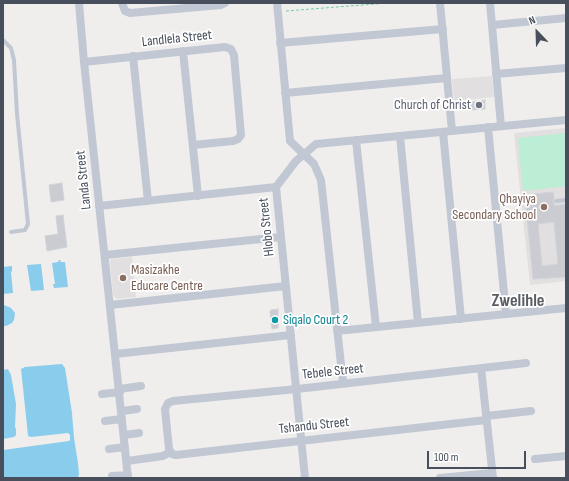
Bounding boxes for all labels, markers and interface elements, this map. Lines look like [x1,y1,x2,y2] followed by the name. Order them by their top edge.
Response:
[517,12,557,52] north arrow
[527,13,537,28] text: N
[141,27,213,51] street label: Landlela Street
[394,97,471,113] place label: Church of Christ
[474,100,484,110] marker: Church of Christ
[73,150,95,210] street label: Landa Street
[452,191,536,224] place label: Qhayiya Secondary School
[256,197,278,257] street label: Hlobo Street
[539,202,549,212] marker: Qhayiya Secondary School
[131,262,203,294] place label: Masizakhe Educare Centre
[118,273,128,283] marker: Masizakhe Educare Centre
[491,290,545,312] district label: Zwelihle
[283,312,348,328] place label: Siqalo Court 2
[270,315,280,325] marker: Siqalo Court 2
[301,360,365,384] street label: Tebele Street
[278,414,350,438] street label: Tshandu Street
[429,443,528,469] scale bar
[434,450,459,465] text: 100 m

